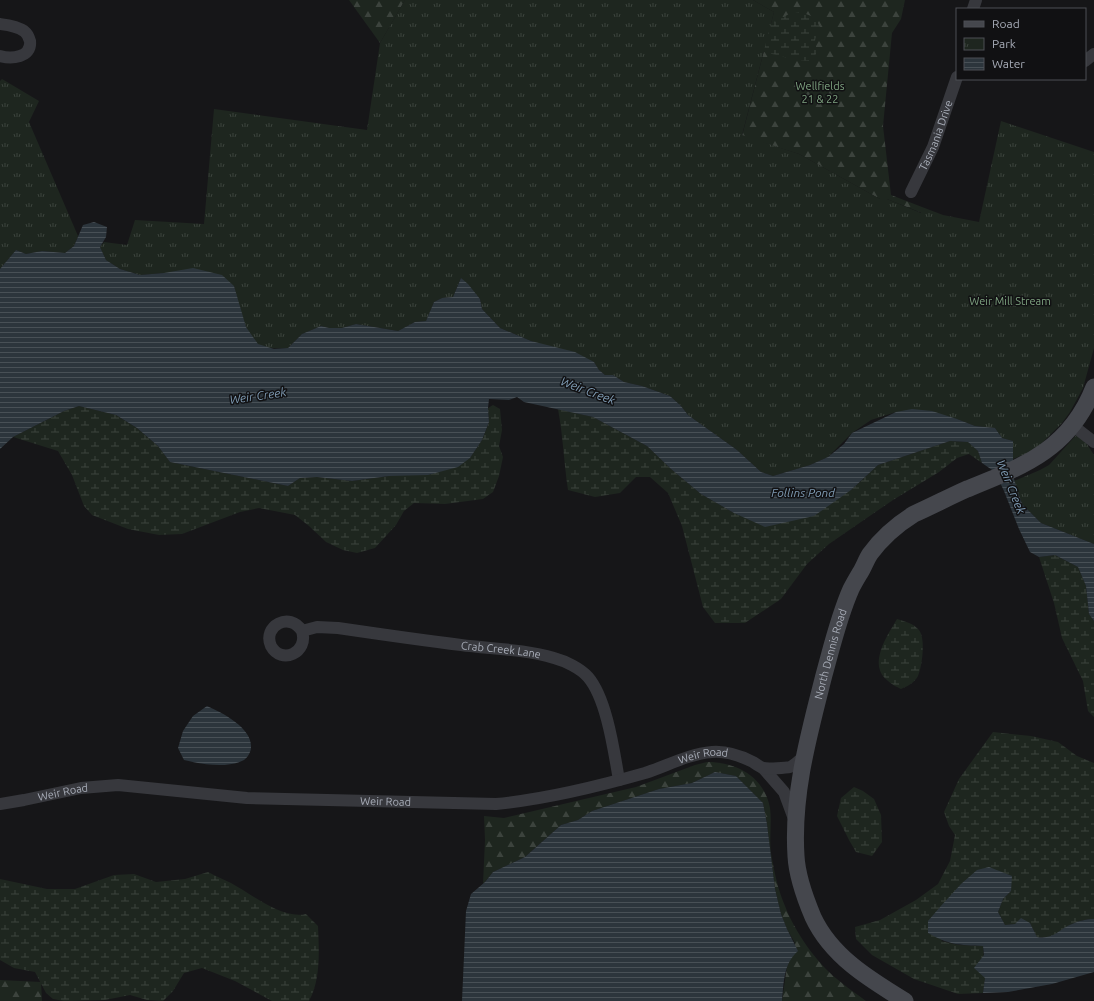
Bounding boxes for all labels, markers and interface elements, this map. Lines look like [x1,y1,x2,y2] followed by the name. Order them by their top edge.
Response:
[956,8,1086,80] legend
[992,17,1020,30] text: Road
[992,37,1016,50] text: Park
[992,57,1025,70] text: Water
[796,80,845,105] park label: Wellfields 21 & 22
[916,99,955,172] street label: Tasmania Drive
[969,295,1051,307] park label: Weir Mill Stream
[559,374,618,407] water label: Weir Creek
[229,385,288,406] water label: Weir Creek
[995,458,1029,517] water label: Weir Creek
[771,486,835,499] water label: Follins Pond
[812,607,849,700] street label: North Dennis Road
[460,639,542,660] street label: Crab Creek Lane
[676,746,729,766] street label: Weir Road
[37,781,88,803] street label: Weir Road
[360,795,411,808] street label: Weir Road

